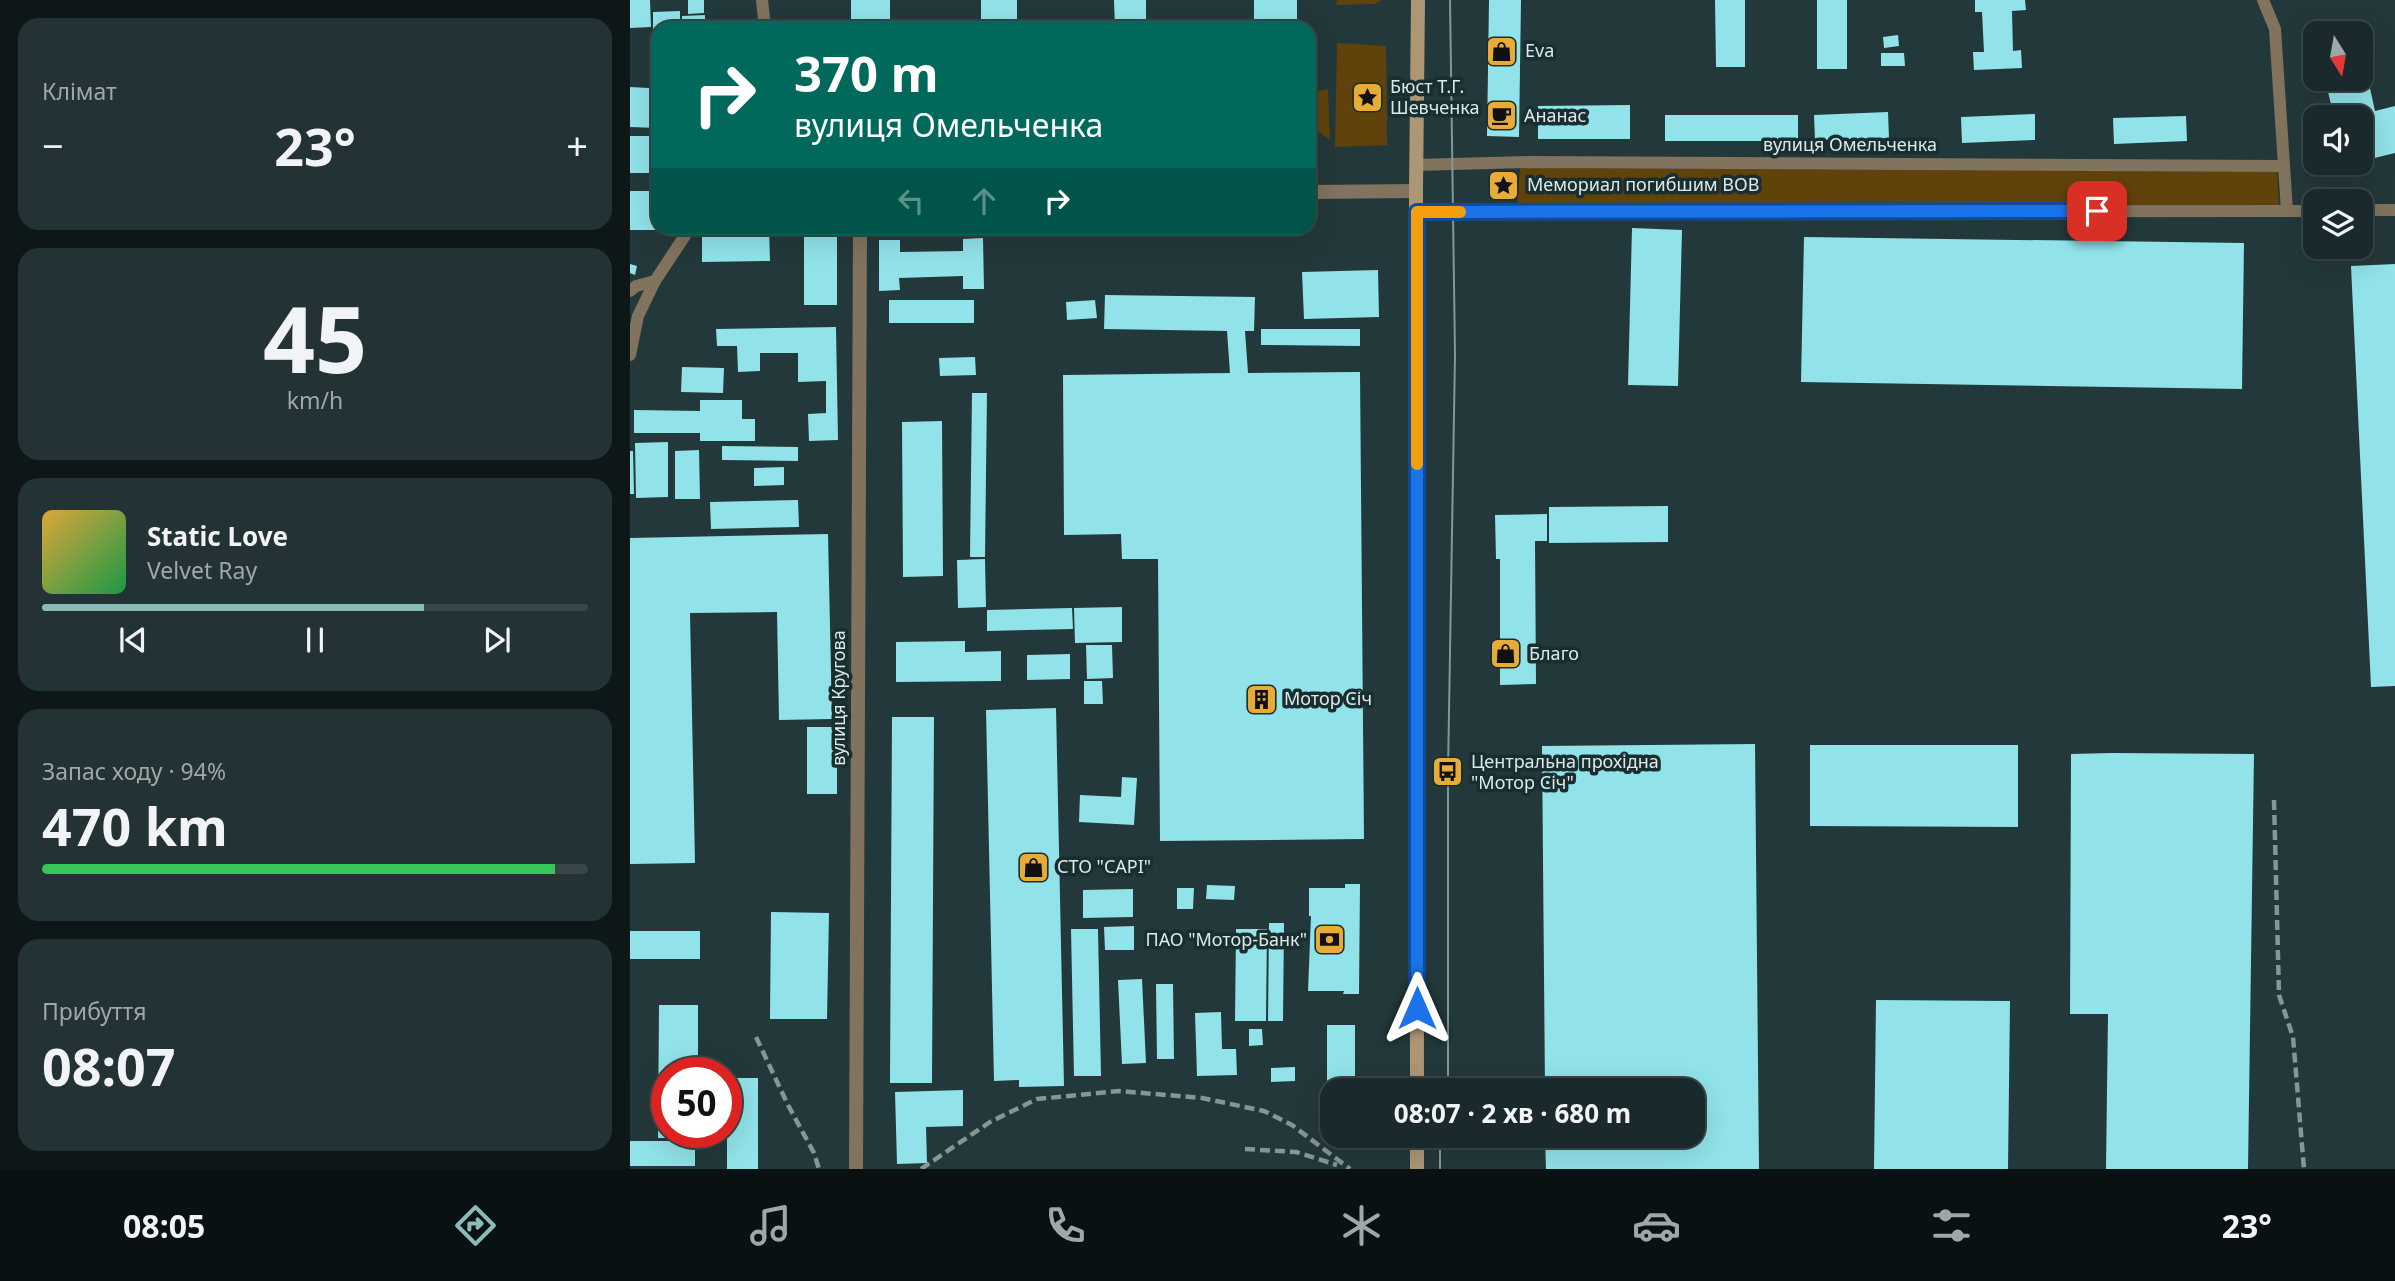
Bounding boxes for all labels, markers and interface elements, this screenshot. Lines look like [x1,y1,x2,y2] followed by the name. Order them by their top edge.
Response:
[2303,21,2373,91] north arrow
[2303,21,2373,259] map controls
[1485,34,1519,68] shop icon: Eva
[1525,38,1554,62] place label: Eva
[794,40,939,106] text: 370 m
[679,49,770,140] icon: right
[1390,74,1479,119] place label: Бюст Т.Г. Шевченка
[42,75,117,107] text: Клімат
[1350,80,1384,114] place icon: Бюст Т.Г. Шевченка
[1484,99,1518,133] cafe icon: Ананас
[794,103,1103,146] text: вулиця Омельченка
[1524,103,1587,127] place label: Ананас
[2303,105,2373,175] button: sound
[274,110,356,181] text: 23°
[42,119,64,171] text: −
[566,119,588,171] text: +
[1763,132,1937,156] street label: вулиця Омельченка
[1487,168,1521,202] place icon: Мемориал погибшим ВОВ
[1527,172,1759,196] place label: Мемориал погибшим ВОВ
[2067,181,2127,241] pin
[892,182,930,220] icon: left
[965,182,1003,220] icon: ahead
[1038,182,1076,220] icon: right
[2303,189,2373,259] button: layers
[2078,192,2116,230] icon: arrive
[263,276,367,400] text: 45
[287,384,343,416] text: km/h
[147,518,288,554] text: Static Love
[147,554,257,586] text: Velvet Ray
[114,621,152,659] icon: previous
[296,621,334,659] icon: pause
[478,621,516,659] icon: next
[826,630,850,766] street label: вулиця Кругова
[1489,637,1523,671] shop icon: Благо
[1529,641,1579,665] place label: Благо
[1244,682,1278,716] building icon: Мотор Січ
[1284,686,1372,710] place label: Мотор Січ
[1471,749,1659,794] place label: Центральна прохідна "Мотор Січ"
[42,755,226,787] text: Запас ходу · 94%
[1431,755,1465,789] bus stop icon: Центральна прохідна "Мотор Січ"
[42,790,228,861] text: 470 km
[1017,850,1051,884] shop icon: СТО "CAPI"
[1057,854,1151,878] place label: СТО "CAPI"
[1313,923,1347,957] bank icon: ПАО "Мотор-Банк"
[1145,927,1307,951] place label: ПАО "Мотор-Банк"
[1380,971,1454,1045] position arrow
[42,995,147,1027] text: Прибуття
[42,1030,176,1101] text: 08:07
[651,1057,742,1148] speed limit sign: 50
[1394,1095,1631,1131] text: 08:07 · 2 хв · 680 m
[451,1201,500,1250] icon: directions
[746,1201,795,1250] icon: music
[1041,1201,1090,1250] icon: phone
[1337,1201,1386,1250] icon: climate
[1632,1201,1681,1250] icon: car
[1927,1201,1976,1250] icon: filters
[123,1204,205,1247] text: 08:05
[2222,1204,2272,1247] text: 23°

